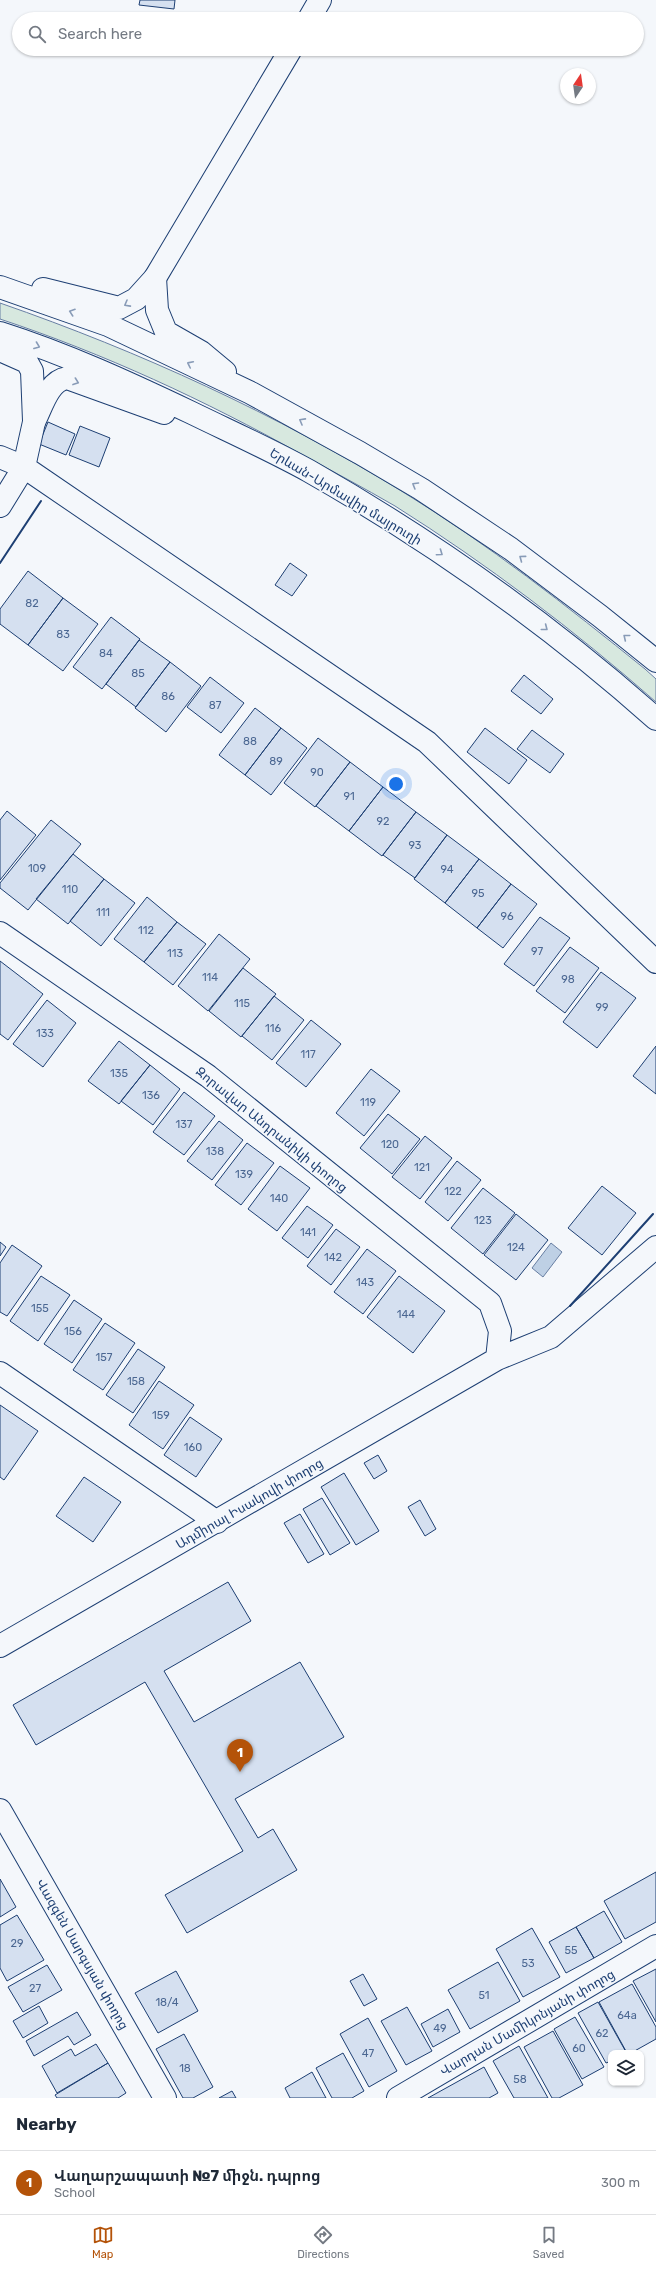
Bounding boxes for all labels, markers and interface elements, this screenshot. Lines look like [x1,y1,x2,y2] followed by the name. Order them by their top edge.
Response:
[12,12,644,56] search box
[26,23,48,45] icon: search
[58,25,142,43] text: Search here
[560,68,596,104] north arrow
[124,300,131,307] one-way arrow
[68,308,75,317] one-way arrow
[33,342,40,350] one-way arrow
[187,361,195,369] one-way arrow
[72,377,79,385] one-way arrow
[299,418,306,426] one-way arrow
[267,445,425,548] street label: Երևան-Արմավիր մայրուղի
[412,483,419,490] one-way arrow
[435,548,442,555] one-way arrow
[520,556,527,563] one-way arrow
[25,597,39,610] house number: 82
[541,624,548,631] one-way arrow
[56,628,70,641] house number: 83
[623,634,630,641] one-way arrow
[99,647,113,660] house number: 84
[131,667,145,680] house number: 85
[161,690,175,703] house number: 86
[209,699,222,712] house number: 87
[243,735,257,748] house number: 88
[269,755,283,768] house number: 89
[310,766,324,779] house number: 90
[386,774,406,794] your location
[343,790,355,803] house number: 91
[377,815,389,828] house number: 92
[409,839,422,852] house number: 93
[28,862,46,875] house number: 109
[440,863,454,876] house number: 94
[62,883,78,896] house number: 110
[471,887,485,900] house number: 95
[96,906,110,919] house number: 111
[500,910,514,923] house number: 96
[138,924,154,937] house number: 112
[531,945,543,958] house number: 97
[167,947,183,960] house number: 113
[202,971,218,984] house number: 114
[561,973,575,986] house number: 98
[234,997,250,1010] house number: 115
[595,1001,609,1014] house number: 99
[265,1022,281,1035] house number: 116
[36,1027,54,1040] house number: 133
[300,1048,316,1061] house number: 117
[193,1064,350,1195] street label: Զորավար Անդրանիկի փողոց
[110,1067,128,1080] house number: 135
[142,1089,160,1102] house number: 136
[360,1096,376,1109] house number: 119
[176,1118,193,1131] house number: 137
[381,1138,399,1151] house number: 120
[206,1145,224,1158] house number: 138
[414,1161,430,1174] house number: 121
[235,1168,253,1181] house number: 139
[444,1185,462,1198] house number: 122
[270,1192,288,1205] house number: 140
[474,1214,492,1227] house number: 123
[300,1226,316,1239] house number: 141
[507,1241,525,1254] house number: 124
[324,1251,342,1264] house number: 142
[356,1276,374,1289] house number: 143
[31,1302,49,1315] house number: 155
[397,1308,415,1321] house number: 144
[64,1325,82,1338] house number: 156
[96,1351,113,1364] house number: 157
[127,1375,145,1388] house number: 158
[152,1409,170,1422] house number: 159
[184,1441,202,1454] house number: 160
[173,1455,326,1552] street label: Ադմիրալ Իսակովի փողոց
[227,1739,253,1772] pin: 1
[33,1876,132,2032] street label: Վազգեն Սարգսյան փողոց
[11,1937,23,1950] house number: 29
[564,1944,578,1957] house number: 55
[521,1957,535,1970] house number: 53
[437,1966,617,2079] street label: Վարդան Մամիկոնյանի փողոց
[29,1982,41,1995] house number: 27
[478,1989,490,2002] house number: 51
[155,1996,179,2009] house number: 18/4
[617,2009,637,2022] house number: 64a
[433,2022,447,2035] house number: 49
[595,2027,609,2040] house number: 62
[572,2042,586,2055] house number: 60
[362,2047,374,2060] house number: 47
[608,2050,644,2086] map controls
[608,2050,644,2086] button: layers
[179,2062,191,2075] house number: 18
[513,2073,527,2086] house number: 58
[16,2114,77,2134] text: Nearby
[54,2167,321,2185] text: Վաղարշապատի №7 միջն. դպրոց
[26,2175,32,2190] text: 1
[601,2175,640,2190] text: 300 m
[54,2185,95,2200] text: School
[92,2224,114,2261] tab: Map
[297,2224,349,2261] tab: Directions
[533,2224,564,2261] tab: Saved

